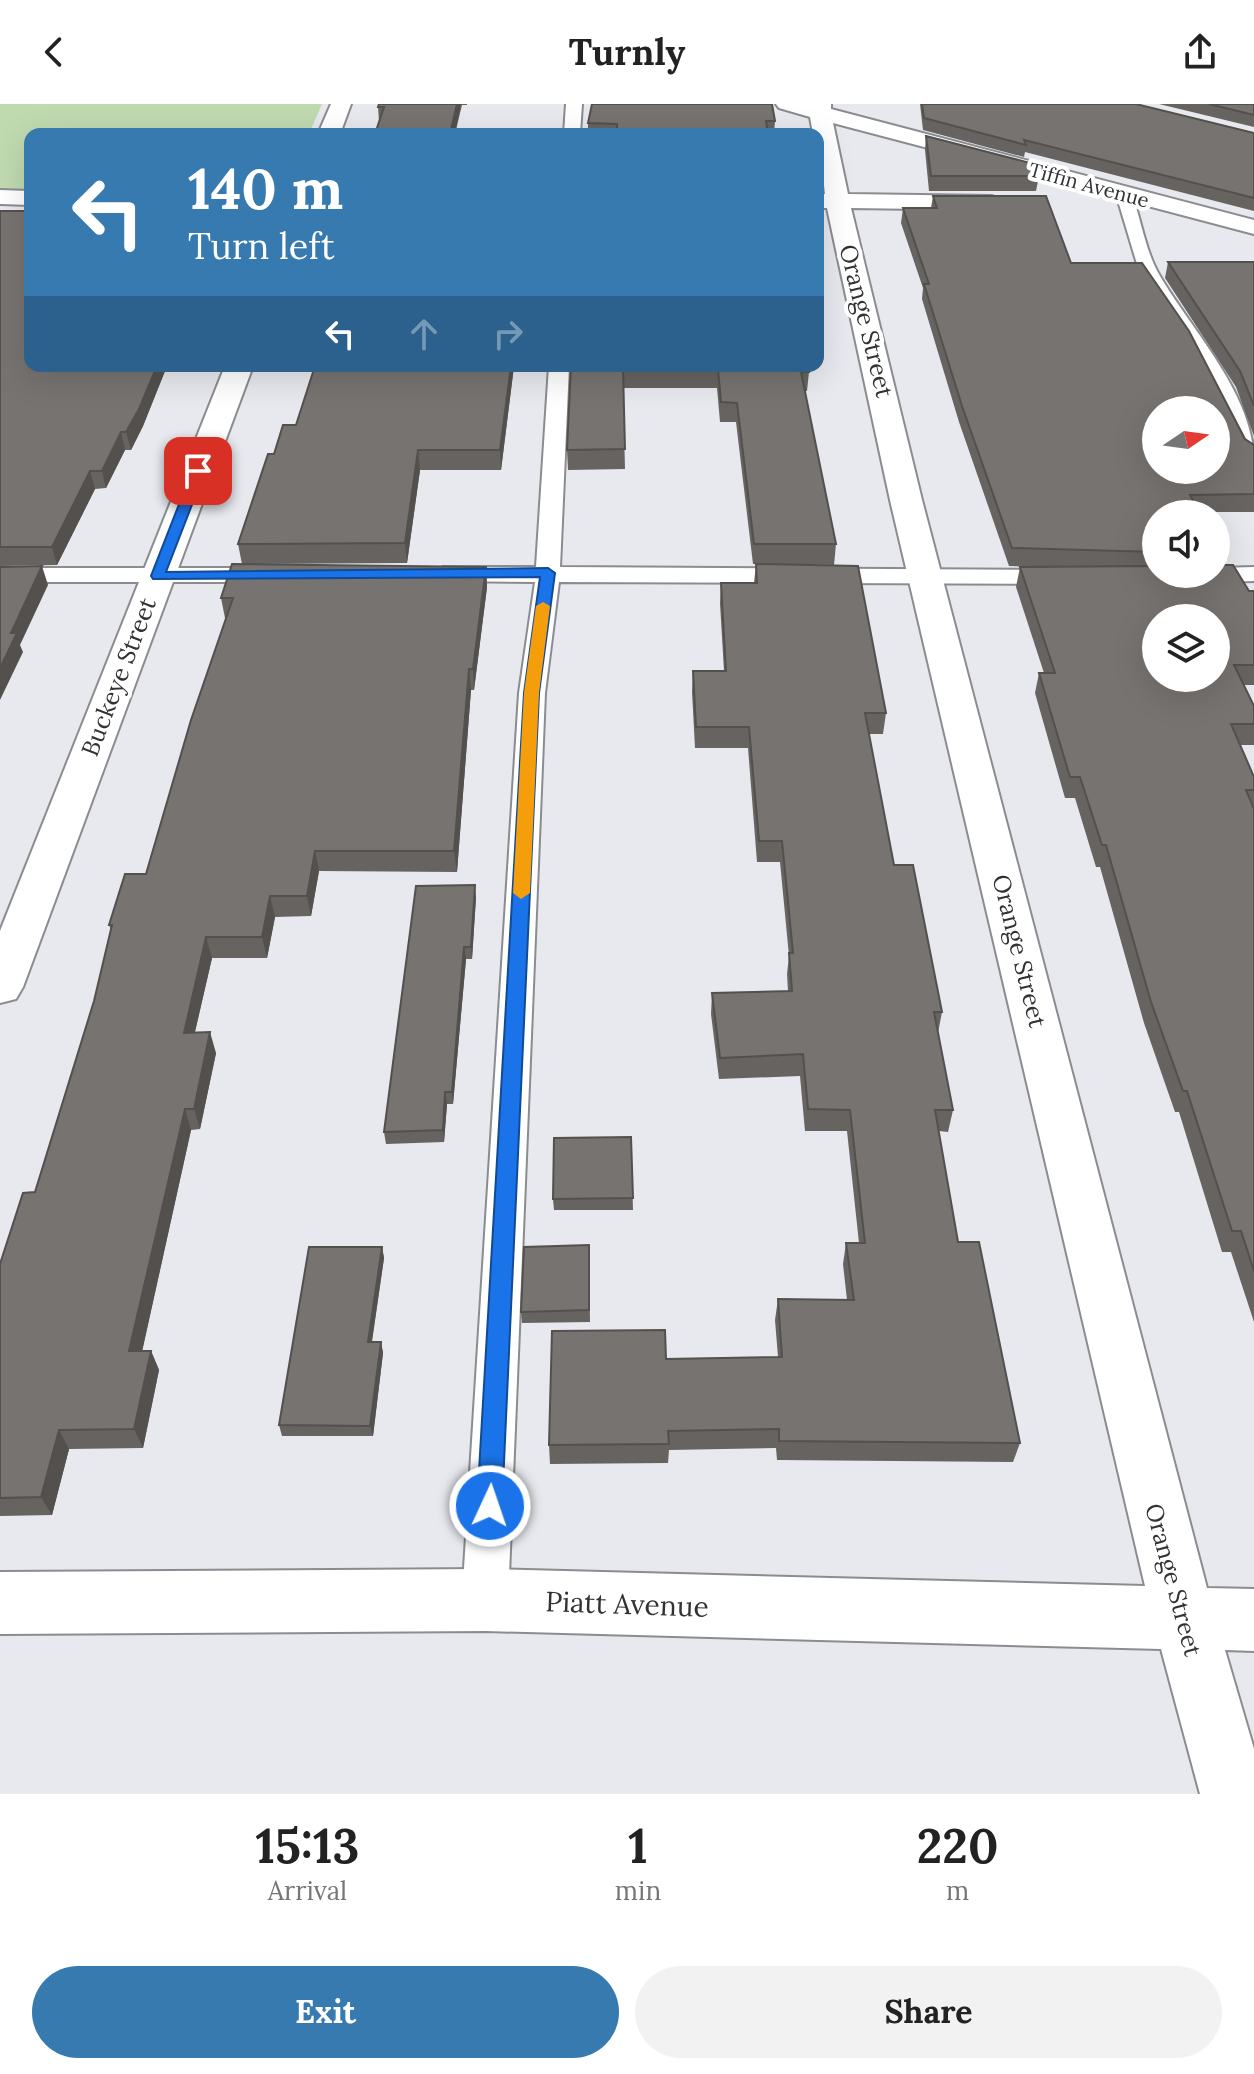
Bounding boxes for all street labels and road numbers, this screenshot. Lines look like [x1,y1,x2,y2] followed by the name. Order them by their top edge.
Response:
[1026,157,1152,213] street label: Tiffin Avenue
[832,241,901,401] street label: Orange Street
[74,593,163,760] street label: Buckeye Street
[985,871,1054,1031] street label: Orange Street
[1138,1500,1209,1660] street label: Orange Street
[545,1583,709,1625] street label: Piatt Avenue

